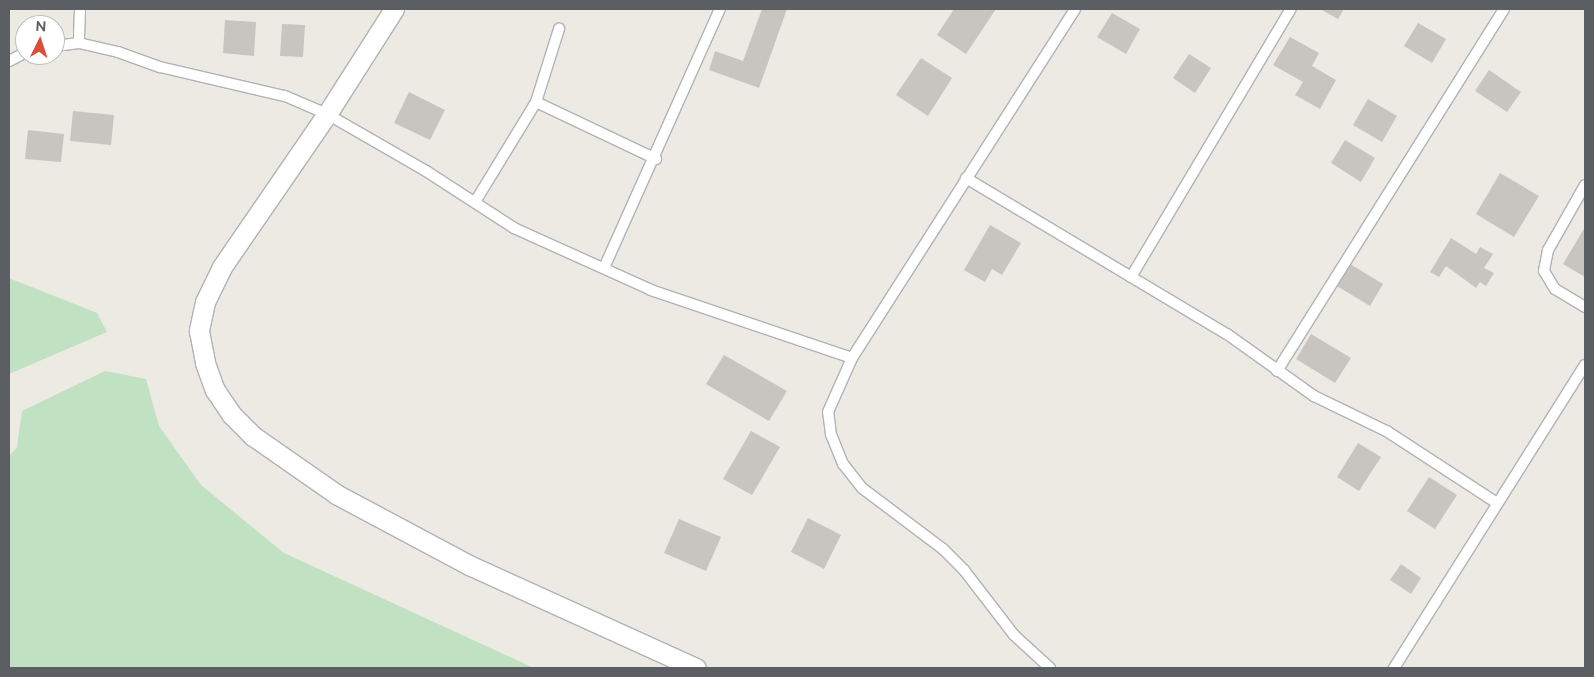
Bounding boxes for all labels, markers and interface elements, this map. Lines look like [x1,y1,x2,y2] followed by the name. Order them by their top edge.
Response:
[15,15,65,65] north arrow
[35,18,47,34] text: N

